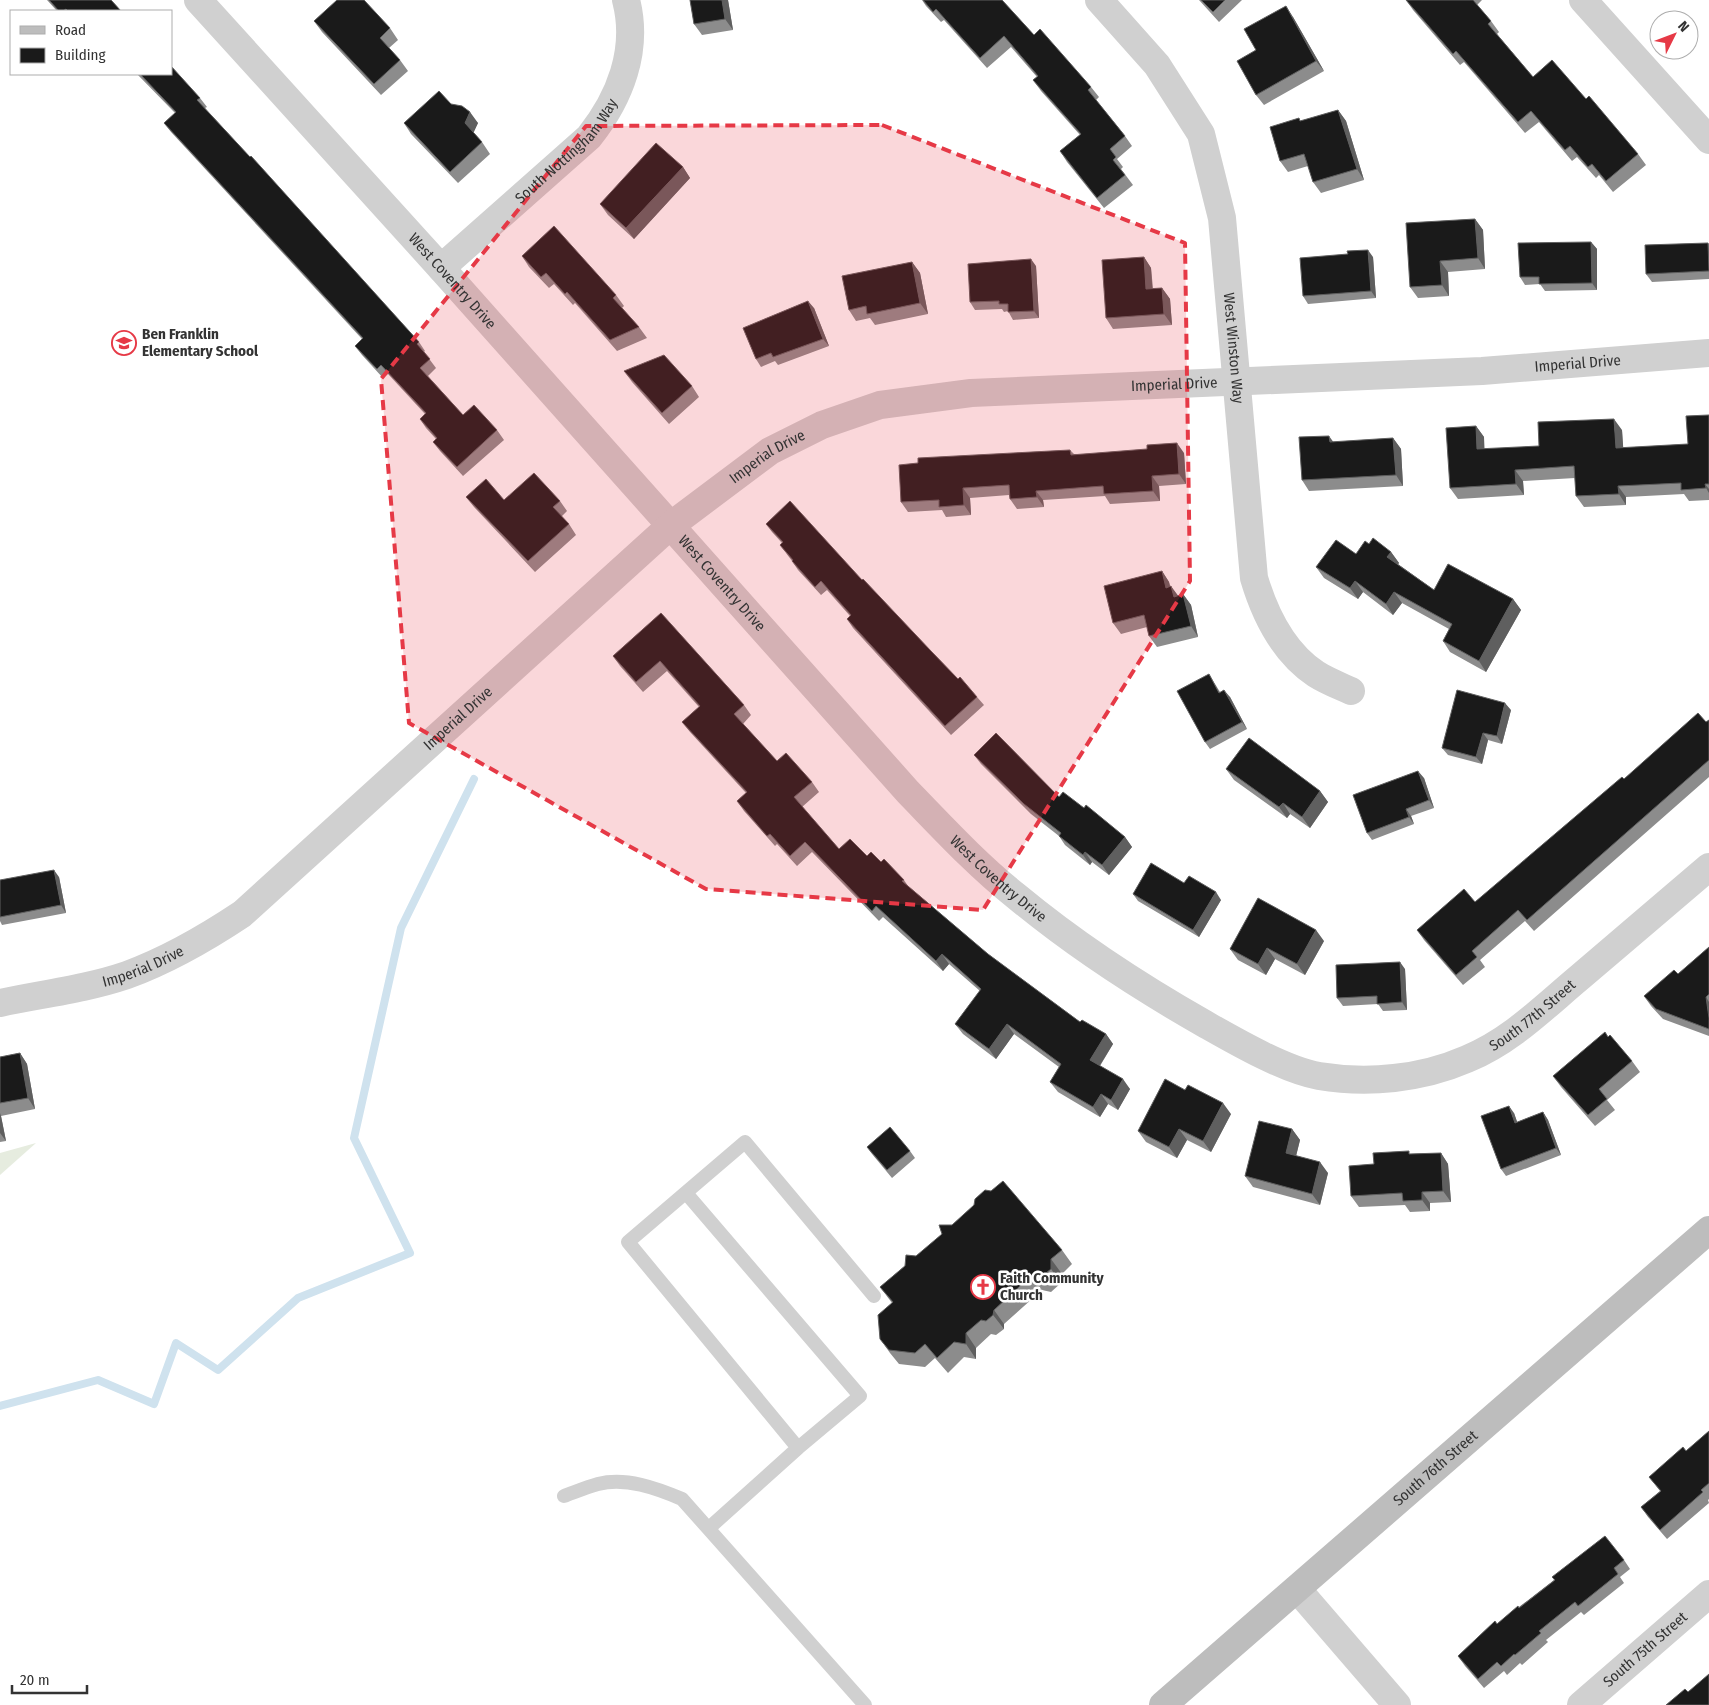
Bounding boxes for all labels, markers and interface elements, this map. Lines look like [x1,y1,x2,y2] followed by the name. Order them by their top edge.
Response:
[10,10,172,75] legend
[1649,10,1699,60] north arrow
[1674,18,1692,35] text: N
[55,21,86,39] text: Road
[55,46,106,64] text: Building
[511,95,621,207] street label: South Nottingham Way
[405,229,500,333] street label: West Coventry Drive
[1220,292,1247,405] street label: West Winston Way
[142,325,259,360] place label: Ben Franklin Elementary School
[111,330,137,356] school or university icon: Ben Franklin Elementary School
[1534,351,1621,376] street label: Imperial Drive
[1131,373,1218,395] street label: Imperial Drive
[726,426,808,487] street label: Imperial Drive
[674,531,769,635] street label: West Coventry Drive
[420,683,496,754] street label: Imperial Drive
[946,832,1050,926] street label: West Coventry Drive
[100,942,187,991] street label: Imperial Drive
[1486,976,1579,1055] street label: South 77th Street
[1000,1269,1105,1304] place label: Faith Community Church
[970,1274,996,1300] church icon: Faith Community Church
[1389,1426,1481,1510] street label: South 76th Street
[1599,1608,1691,1691] street label: South 75th Street
[12,1662,88,1694] scale bar
[20,1671,50,1689] text: 20 m

